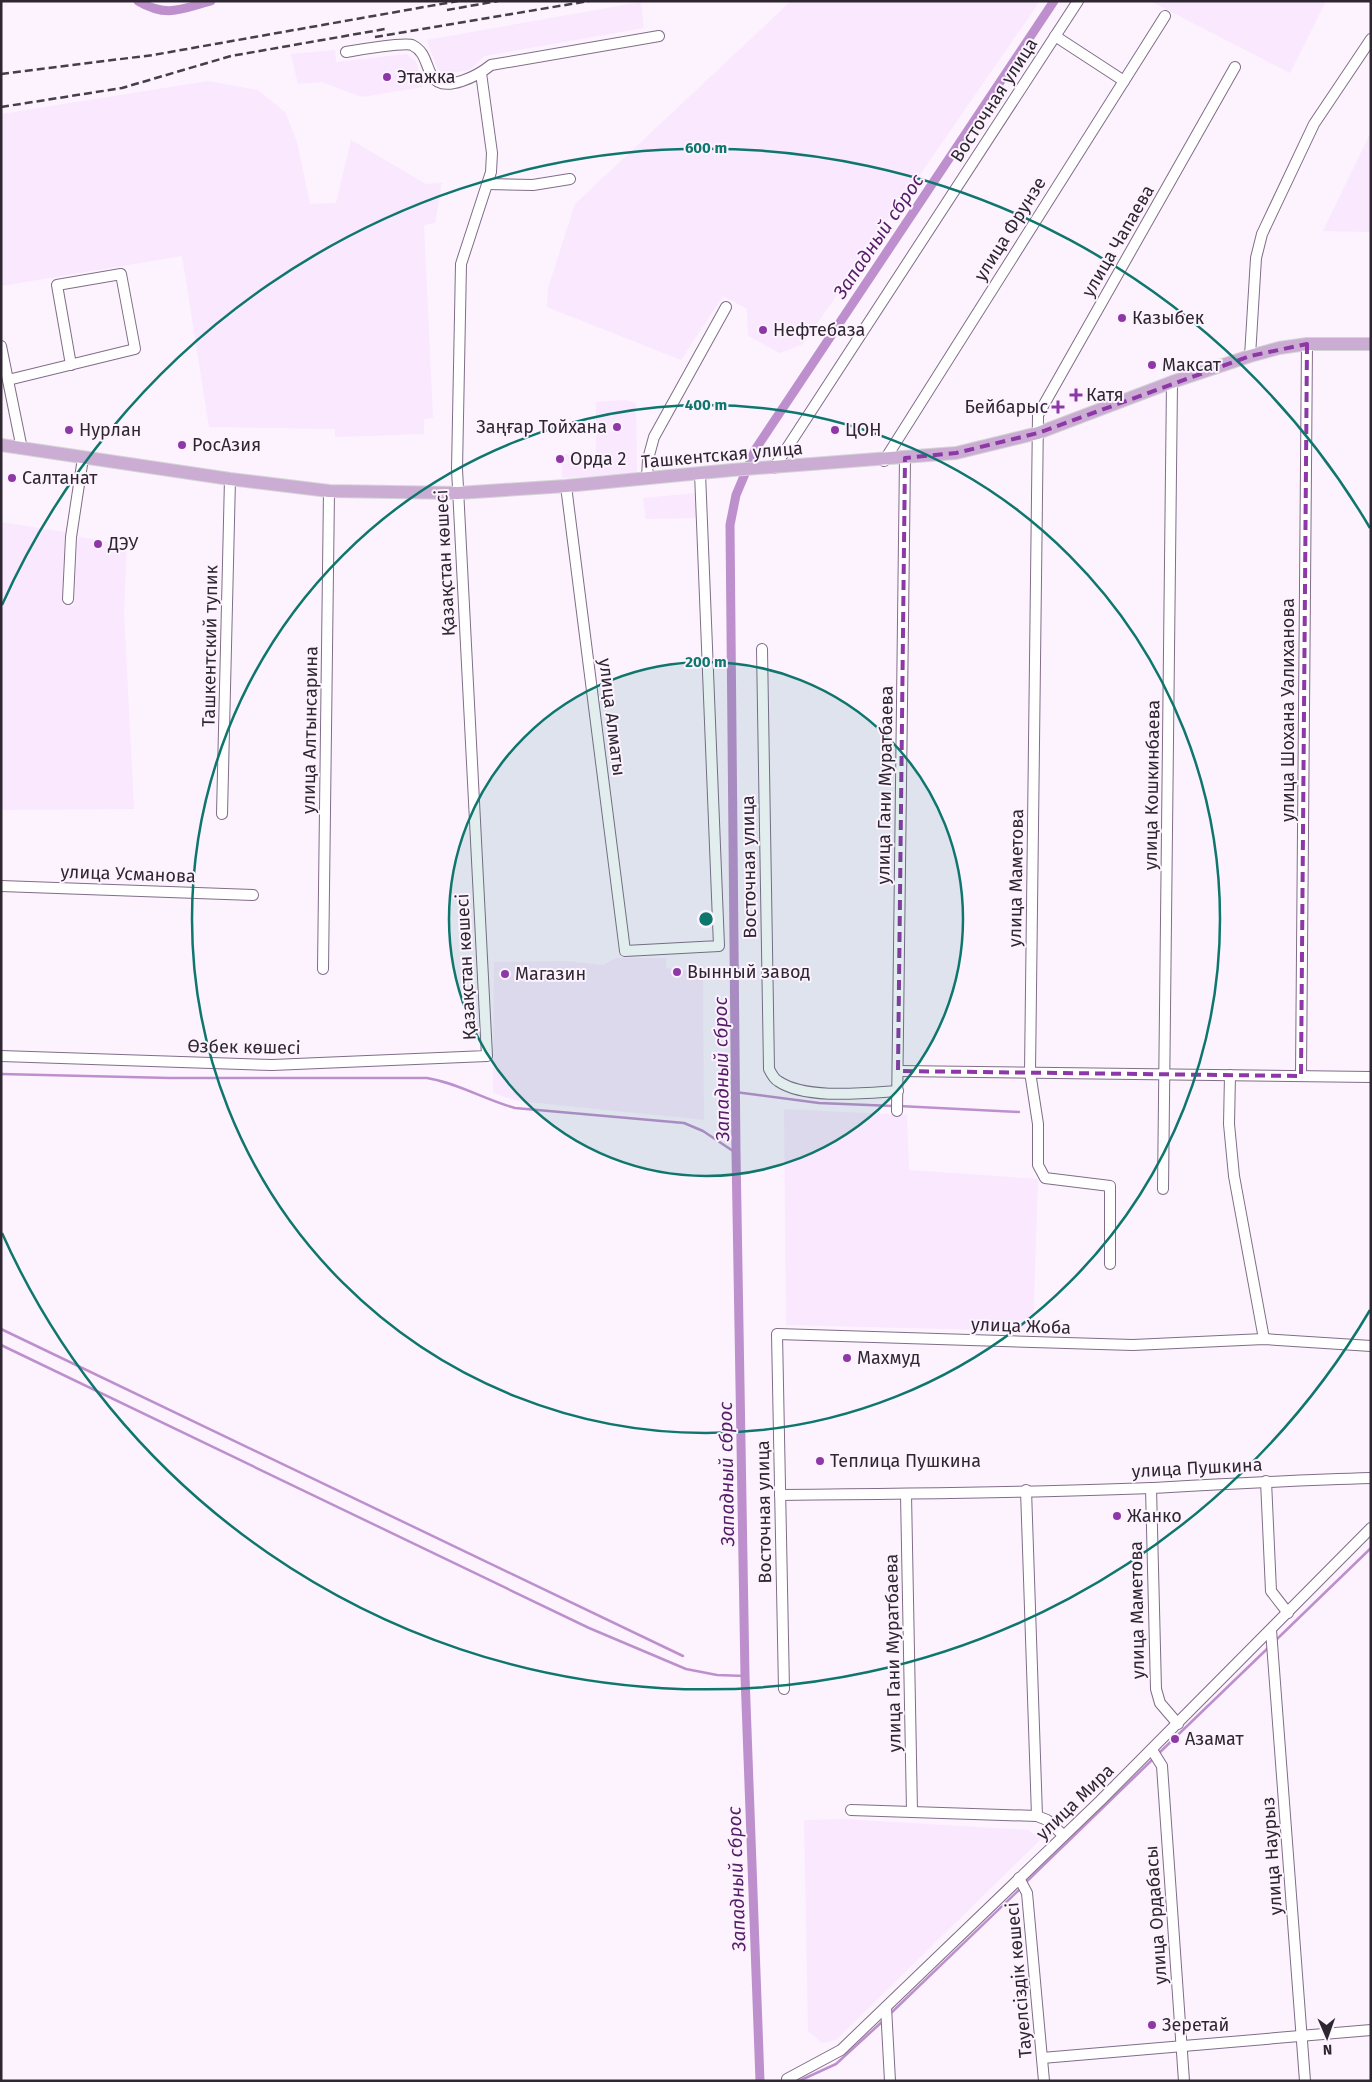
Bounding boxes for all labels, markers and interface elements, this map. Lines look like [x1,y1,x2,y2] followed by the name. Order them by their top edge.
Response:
[946,34,1042,166] street label: Восточная улица
[397,66,456,88] place label: Этажка
[381,71,393,83] marker: Этажка
[685,139,727,157] text: 600 m
[828,170,928,304] water label: Западный сброс
[969,173,1051,285] street label: улица Фрунзе
[1077,181,1159,301] street label: улица Чапаева
[1132,307,1205,329] place label: Казыбек
[1116,312,1128,324] marker: Казыбек
[773,319,865,341] place label: Нефтебаза
[757,324,769,336] marker: Нефтебаза
[1162,354,1222,376] place label: Максат
[1146,359,1158,371] marker: Максат
[1086,384,1124,406] place label: Катя
[1070,389,1082,401] marker: Катя
[685,396,727,414] text: 400 m
[964,396,1048,418] place label: Бейбарыс
[1052,401,1064,413] marker: Бейбарыс
[476,416,607,438] place label: Заңғар Тойхана
[79,419,141,441] place label: Нурлан
[845,419,881,441] place label: ЦОН
[611,421,623,433] marker: Заңғар Тойхана
[63,424,75,436] marker: Нурлан
[829,424,841,436] marker: ЦОН
[192,434,261,456] place label: РосАзия
[640,437,804,473] street label: Ташкентская улица
[176,439,188,451] marker: РосАзия
[570,448,627,470] place label: Орда 2
[554,453,566,465] marker: Орда 2
[22,467,98,489] place label: Салтанат
[6,472,18,484] marker: Салтанат
[430,489,460,637] street label: Қазақстан көшесі
[107,533,138,555] place label: ДЭУ
[92,538,104,550] marker: ДЭУ
[198,564,222,727] street label: Ташкентский тупик
[1277,598,1299,822] street label: улица Шохана Уалиханова
[298,646,322,814] street label: улица Алтынсарина
[685,653,727,671] text: 200 m
[594,657,630,777] street label: улица Алматы
[872,685,898,885] street label: улица Гани Муратбаева
[1140,700,1164,870] street label: улица Кошкинбаева
[737,795,761,939] street label: Восточная улица
[1004,809,1028,947] street label: улица Маметова
[60,861,196,887] street label: улица Усманова
[451,893,481,1041] street label: Қазақстан көшесі
[697,910,715,928] centre of rings
[687,961,810,983] place label: Вынный завод
[515,963,586,985] place label: Магазин
[671,966,683,978] marker: Вынный завод
[499,968,511,980] marker: Магазин
[709,996,734,1143] water label: Западный сброс
[187,1035,301,1059] street label: Өзбек көшесі
[971,1313,1071,1339] street label: улица Жоба
[857,1347,920,1369] place label: Махмуд
[841,1352,853,1364] marker: Махмуд
[714,1401,739,1548] water label: Западный сброс
[752,1440,776,1584] street label: Восточная улица
[830,1450,981,1472] place label: Теплица Пушкина
[1131,1454,1263,1482] street label: улица Пушкина
[814,1455,826,1467] marker: Теплица Пушкина
[1127,1505,1182,1527] place label: Жанко
[1111,1510,1123,1522] marker: Жанко
[1125,1541,1149,1679] street label: улица Маметова
[880,1553,906,1753] street label: улица Гани Муратбаева
[1185,1728,1244,1750] place label: Азамат
[1169,1733,1181,1745] marker: Азамат
[1031,1759,1119,1845] street label: улица Мира
[1257,1796,1287,1916] street label: улица Наурыз
[722,1806,751,1953] water label: Западный сброс
[1140,1845,1172,1985] street label: улица Ордабасы
[1001,1901,1037,2059] street label: Тауелсіздік көшесі
[1302,2012,1352,2062] north arrow
[1162,2014,1229,2036] place label: Зеретай
[1146,2019,1158,2031] marker: Зеретай
[1322,2041,1332,2058] text: N

